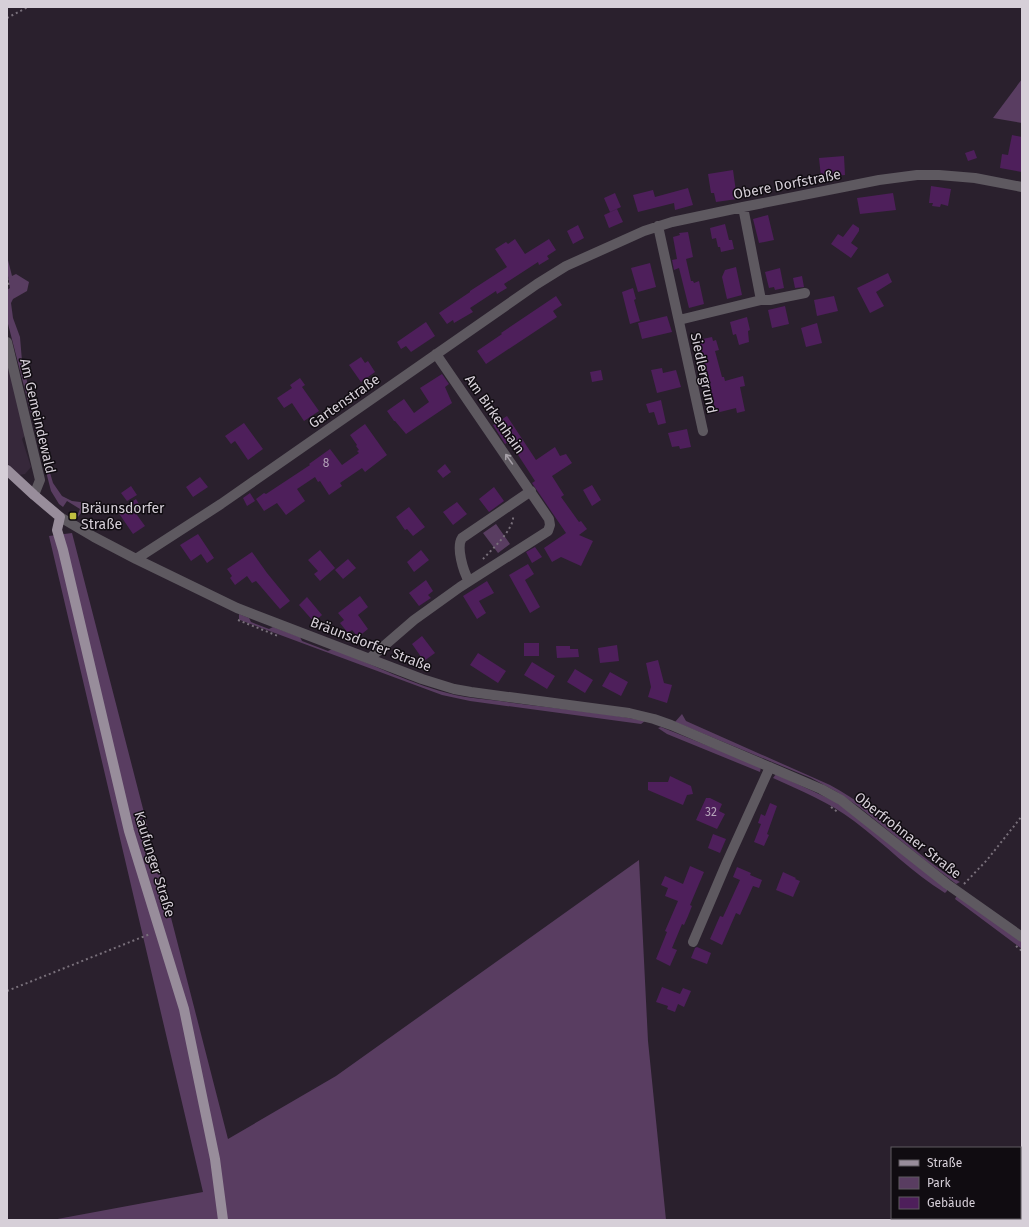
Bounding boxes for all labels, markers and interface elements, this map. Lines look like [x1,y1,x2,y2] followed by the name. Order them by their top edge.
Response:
[732,166,842,203] street label: Obere Dorfstraße
[687,331,720,415] street label: Siedlergrund
[16,357,59,475] street label: Am Gemeindewald
[306,371,383,432] street label: Gartenstraße
[461,372,528,457] street label: Am Birkenhain
[505,453,513,464] one-way arrow
[323,456,330,470] house number: 8
[81,500,165,533] place label: Bräunsdorfer Straße
[68,511,78,521] marker: Bräunsdorfer Straße
[308,614,434,675] street label: Bräunsdorfer Straße
[851,788,964,882] street label: Oberfrohnaer Straße
[705,805,717,819] house number: 32
[130,809,179,919] street label: Kaufunger Straße
[891,1147,1021,1219] legend
[927,1156,962,1170] text: Straße
[927,1176,951,1190] text: Park
[927,1196,975,1210] text: Gebäude

